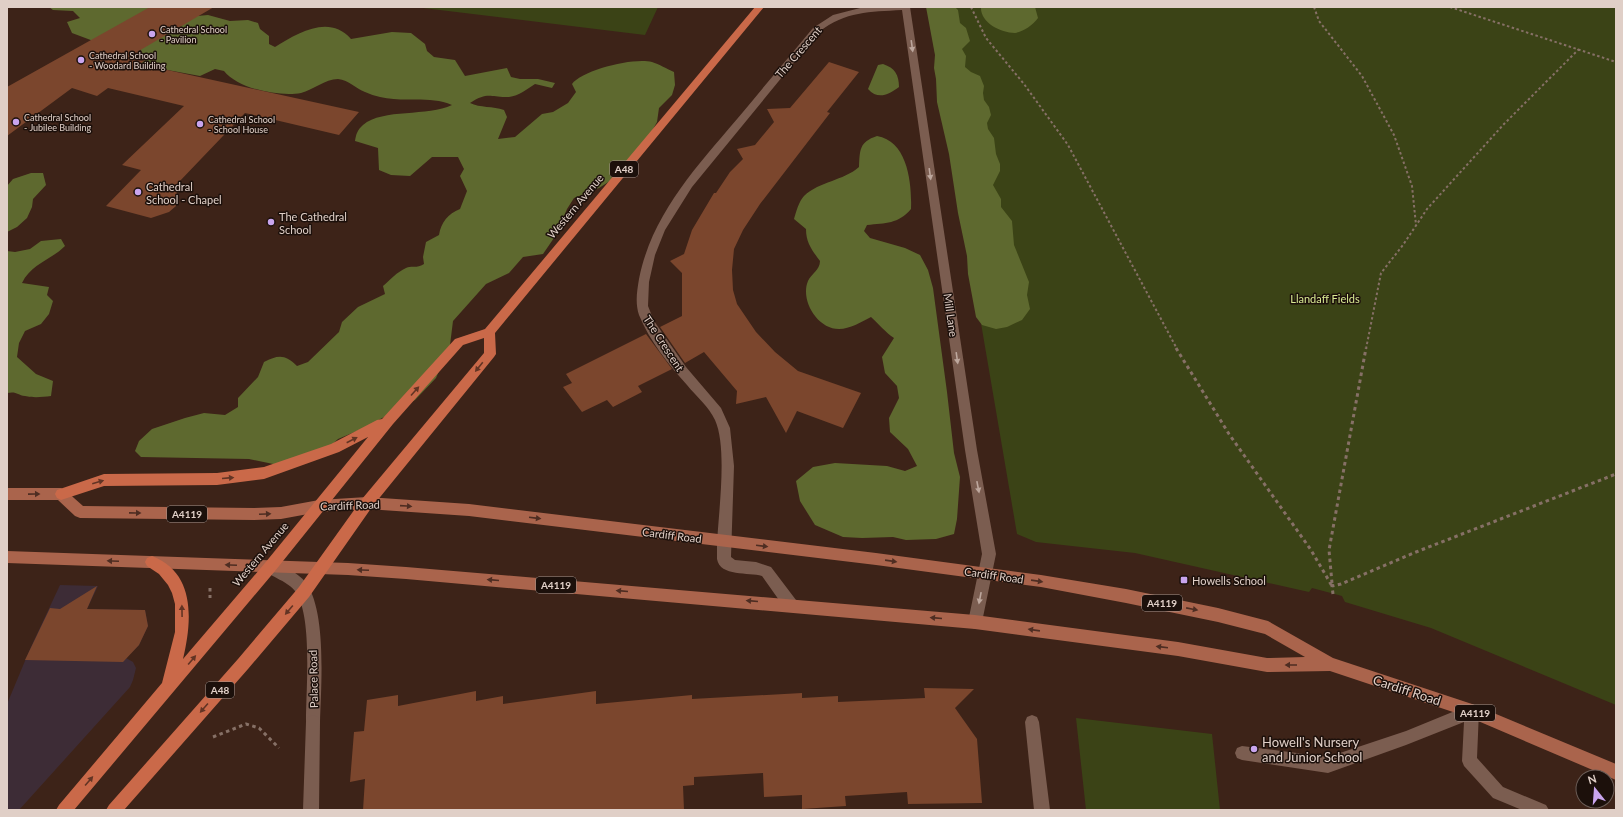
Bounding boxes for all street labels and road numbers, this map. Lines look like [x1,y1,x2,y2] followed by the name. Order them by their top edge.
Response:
[772,24,824,80] street label: The Crescent
[610,161,638,177] road number: A48
[544,171,606,241] street label: Western Avenue
[942,292,961,338] street label: Mill Lane
[641,313,687,373] street label: The Crescent
[320,497,380,513] street label: Cardiff Road
[167,506,207,522] road number: A4119
[229,519,291,589] street label: Western Avenue
[642,525,702,545] street label: Cardiff Road
[964,564,1024,586] street label: Cardiff Road
[536,577,576,593] road number: A4119
[1142,595,1182,611] road number: A4119
[306,650,320,708] street label: Palace Road
[1371,671,1443,709] street label: Cardiff Road
[206,682,234,698] road number: A48
[1455,705,1495,721] road number: A4119

